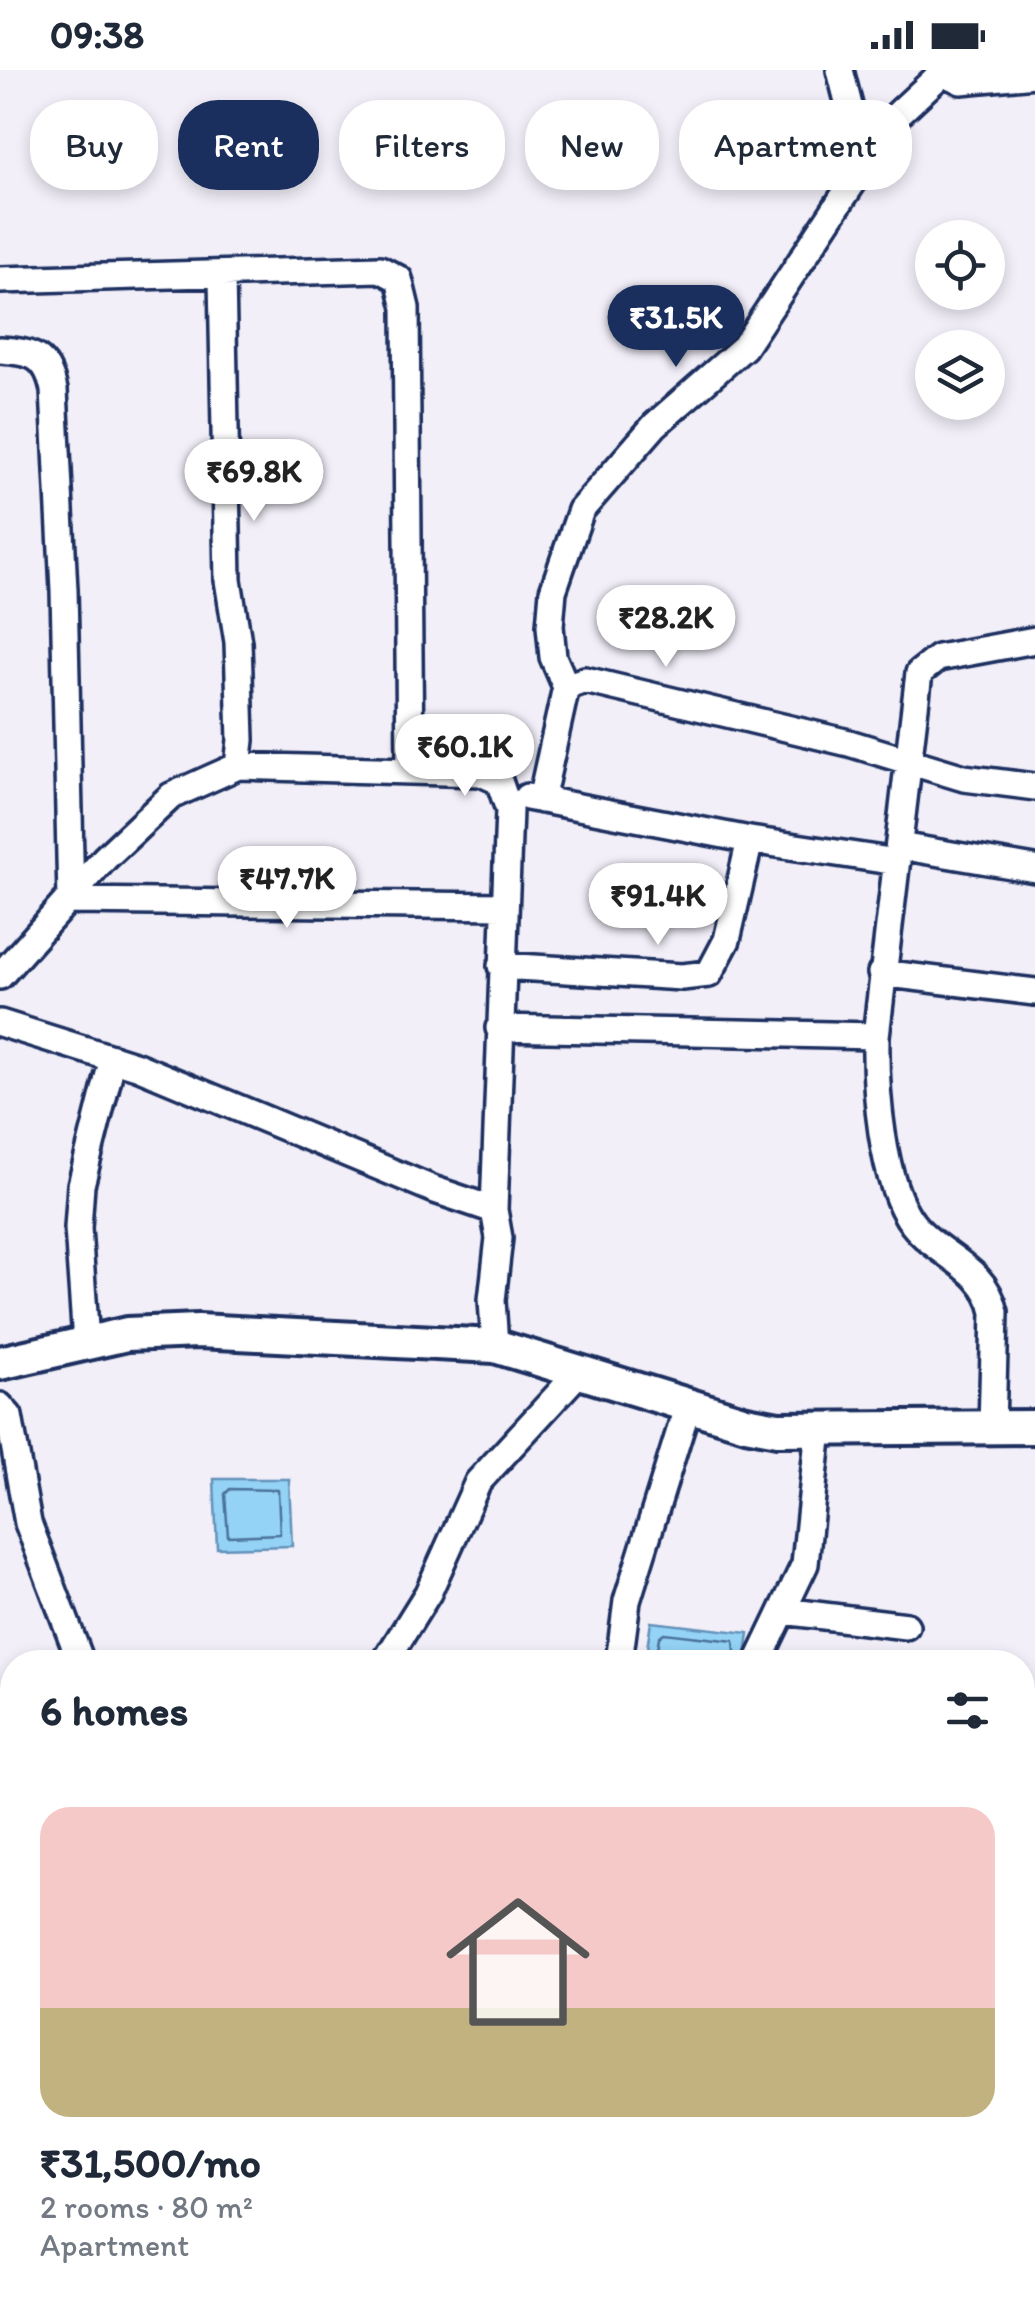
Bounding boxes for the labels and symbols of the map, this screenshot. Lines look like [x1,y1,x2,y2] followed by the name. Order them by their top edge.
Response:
[595,285,757,370] pin: ₹31.5K
[173,439,335,524] pin: ₹69.8K
[585,585,747,670] pin: ₹28.2K
[384,714,546,799] pin: ₹60.1K
[206,846,368,931] pin: ₹47.7K
[577,863,739,948] pin: ₹91.4K

